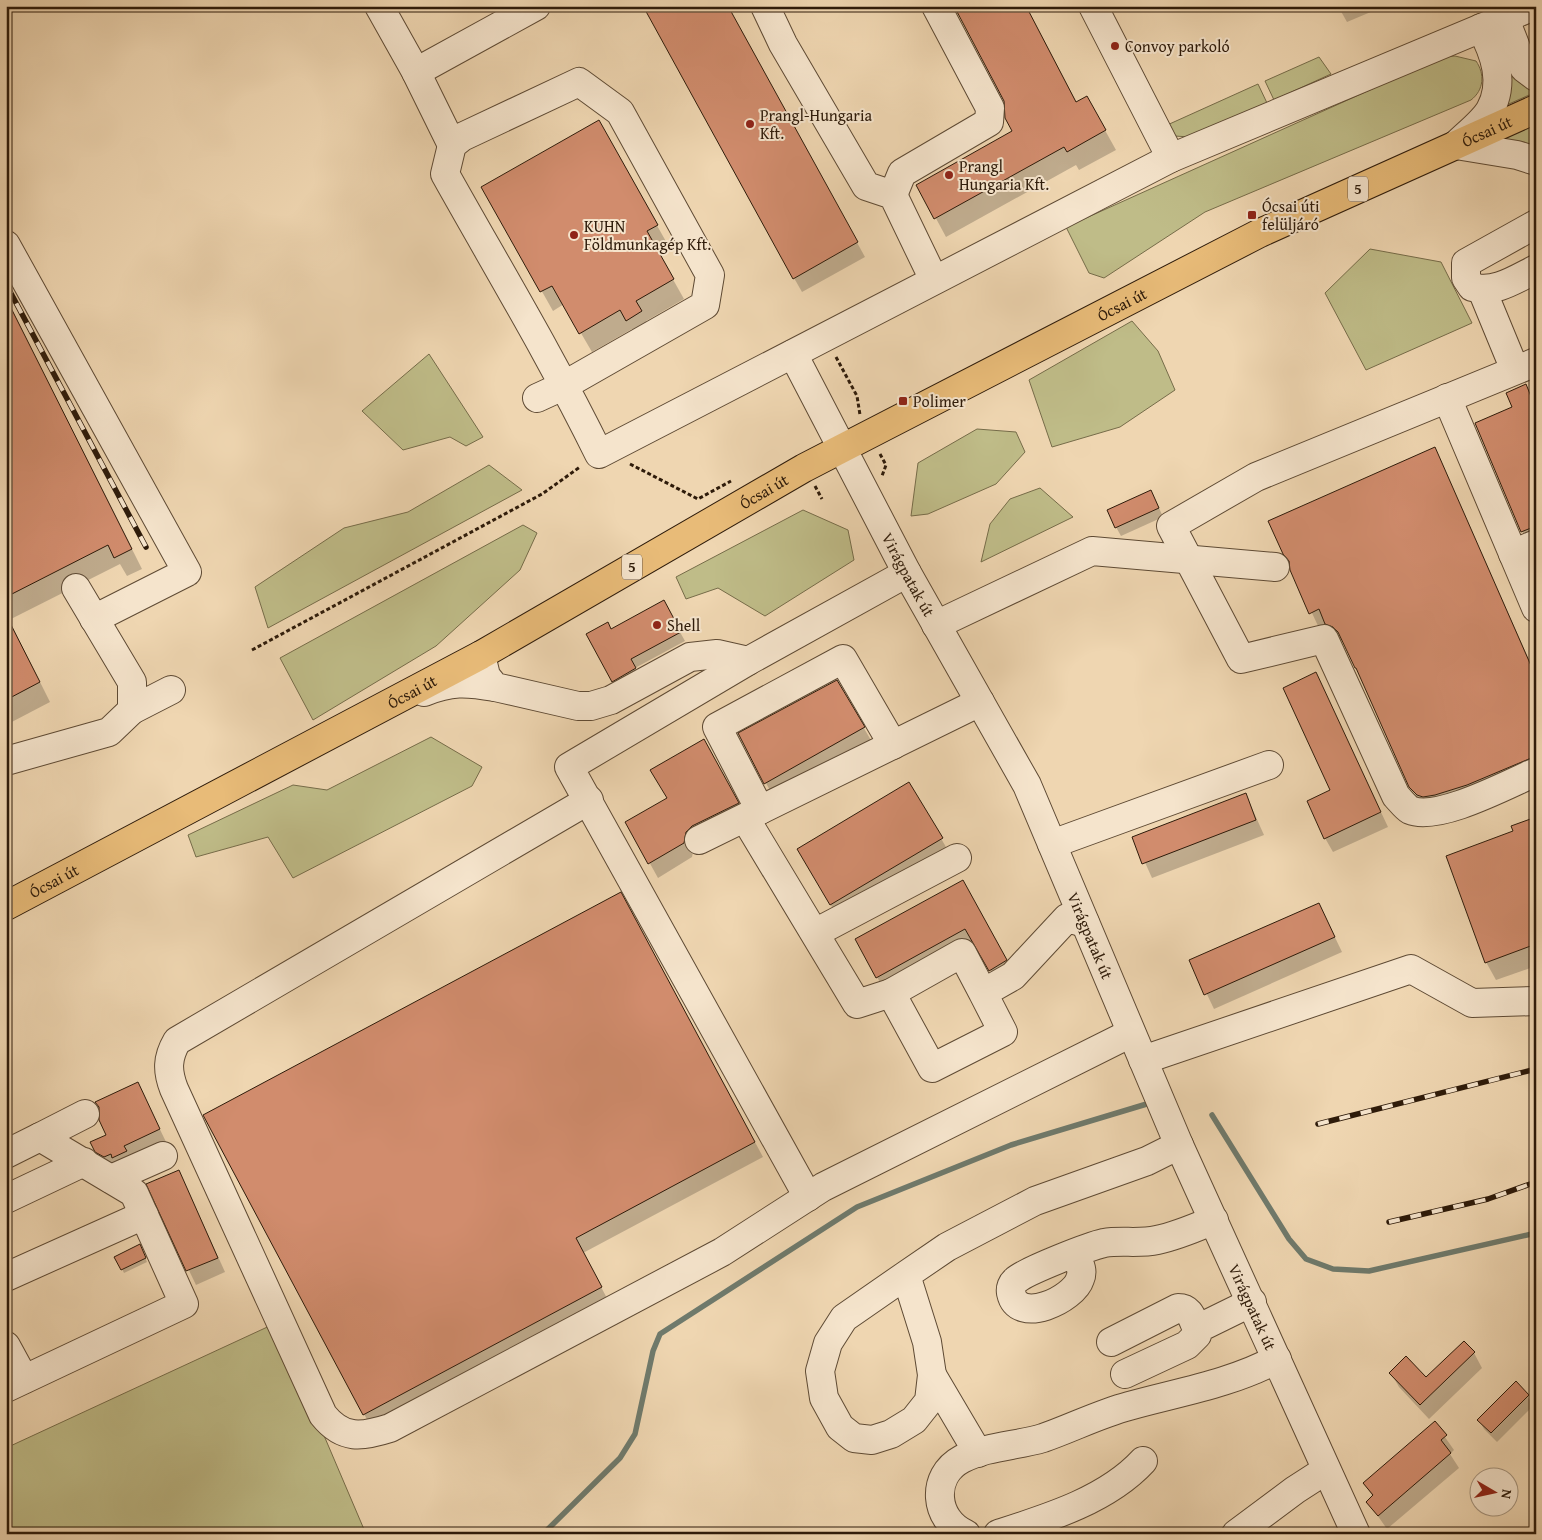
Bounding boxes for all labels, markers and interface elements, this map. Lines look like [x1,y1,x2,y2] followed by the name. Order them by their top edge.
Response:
[1125,34,1230,58] place label: Convoy parkoló
[1109,40,1121,52] marker: Convoy parkoló
[760,103,872,145] place label: Prangl-Hungaria Kft.
[1458,109,1516,153] street label: Ócsai út
[744,118,756,130] marker: Prangl-Hungaria Kft.
[959,154,1049,196] place label: Prangl Hungaria Kft.
[943,169,955,181] marker: Prangl Hungaria Kft.
[1348,176,1368,202] road number: 5
[1262,194,1320,236] place label: Ócsai úti felüljáró
[1246,209,1258,221] marker: Ócsai úti felüljáró
[584,214,711,256] place label: KUHN Földmunkagép Kft.
[568,229,580,241] marker: KUHN Földmunkagép Kft.
[1093,281,1151,327] street label: Ócsai út
[913,389,966,413] place label: Polimer
[897,395,909,407] marker: Polimer
[735,467,793,515] street label: Ócsai út
[876,528,941,621] street label: Virágpatak út
[622,554,642,580] road number: 5
[667,613,701,637] place label: Shell
[651,619,663,631] marker: Shell
[383,668,441,715] street label: Ócsai út
[25,858,83,904] street label: Ócsai út
[1062,888,1120,983] street label: Virágpatak út
[1223,1260,1283,1354] street label: Virágpatak út
[1470,1468,1520,1518] north arrow
[1496,1488,1517,1501] text: N

